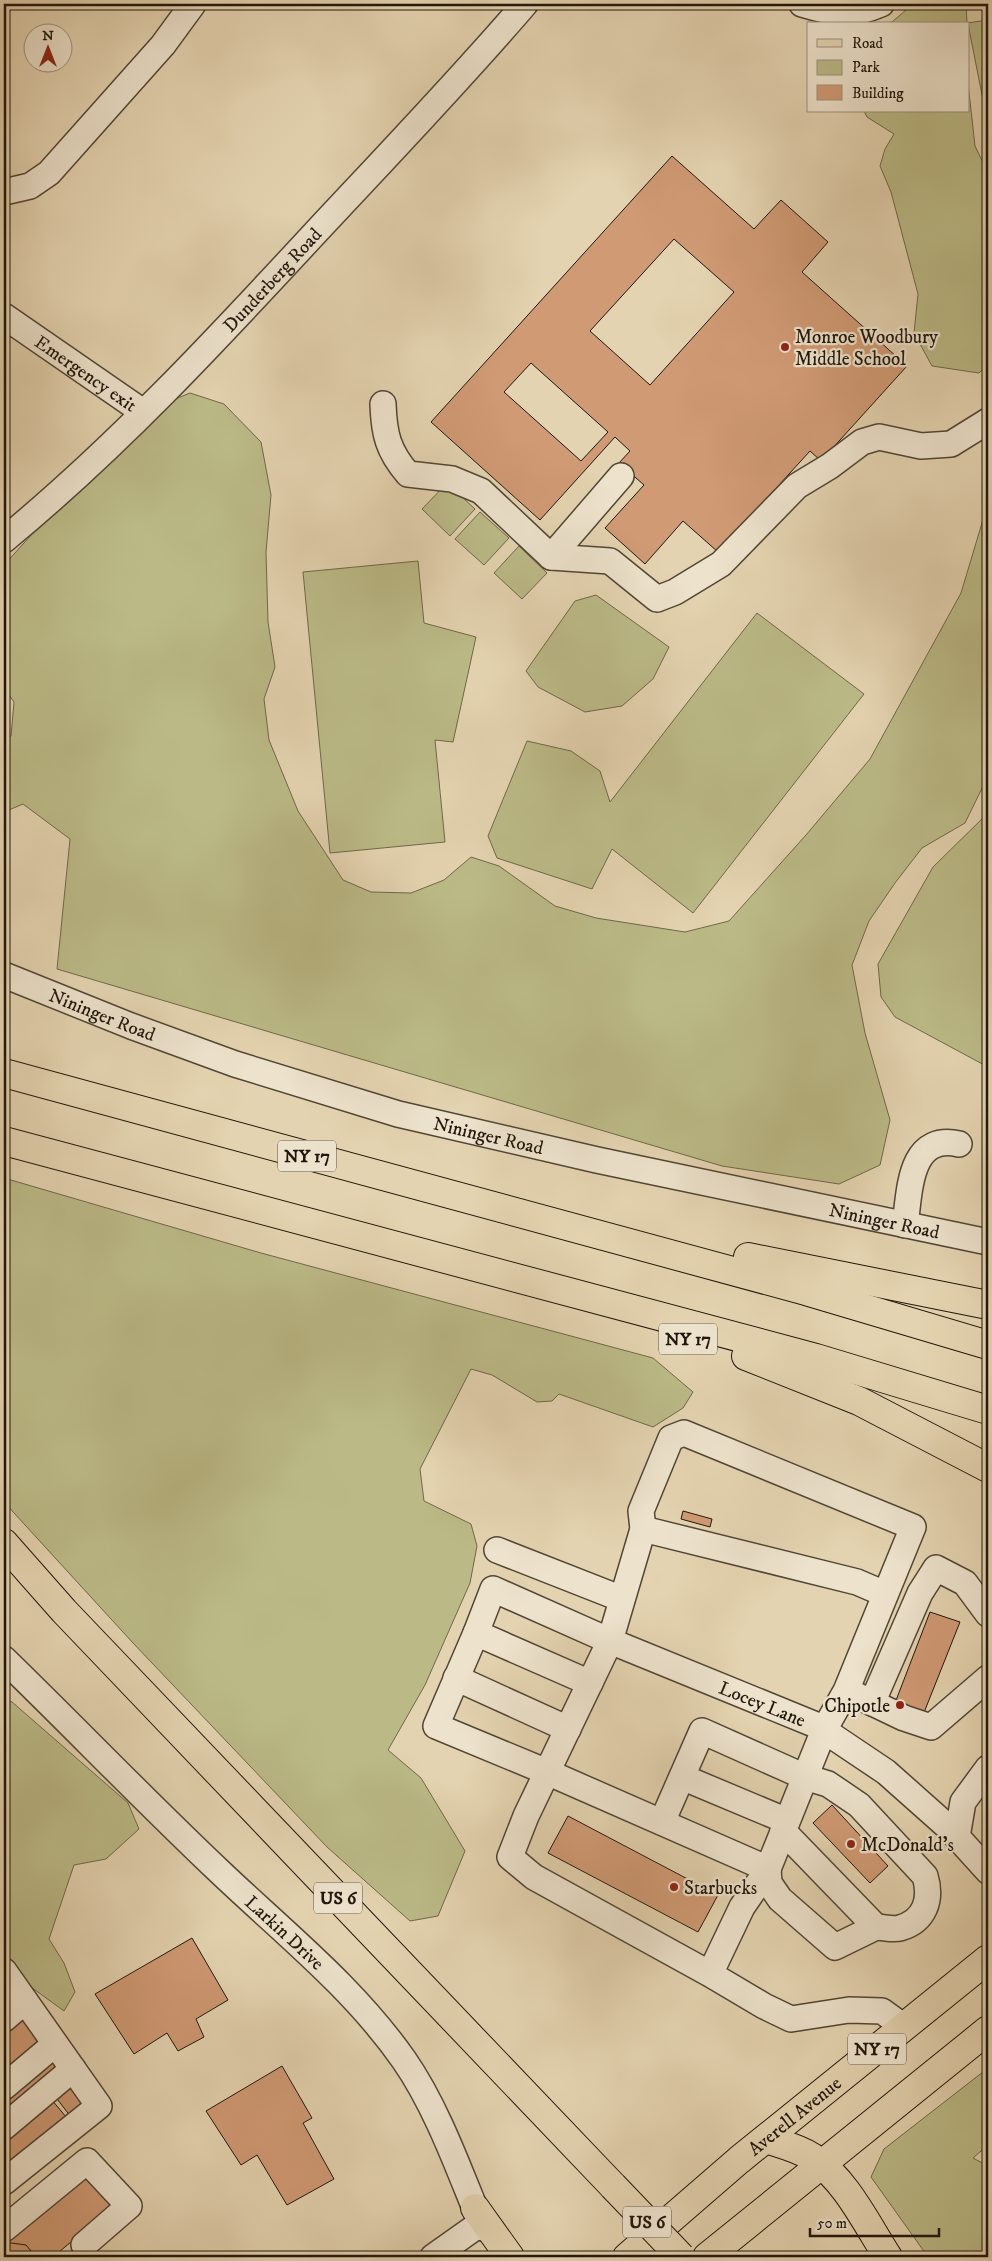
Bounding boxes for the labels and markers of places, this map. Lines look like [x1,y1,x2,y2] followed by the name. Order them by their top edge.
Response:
[795,326,939,371] place label: Monroe Woodbury Middle School
[779,341,791,353] marker: Monroe Woodbury Middle School
[824,1695,890,1718] place label: Chipotle
[894,1699,906,1711] marker: Chipotle
[861,1834,954,1857] place label: McDonald's
[845,1838,857,1850] marker: McDonald's
[684,1877,757,1900] place label: Starbucks
[668,1881,680,1893] marker: Starbucks

